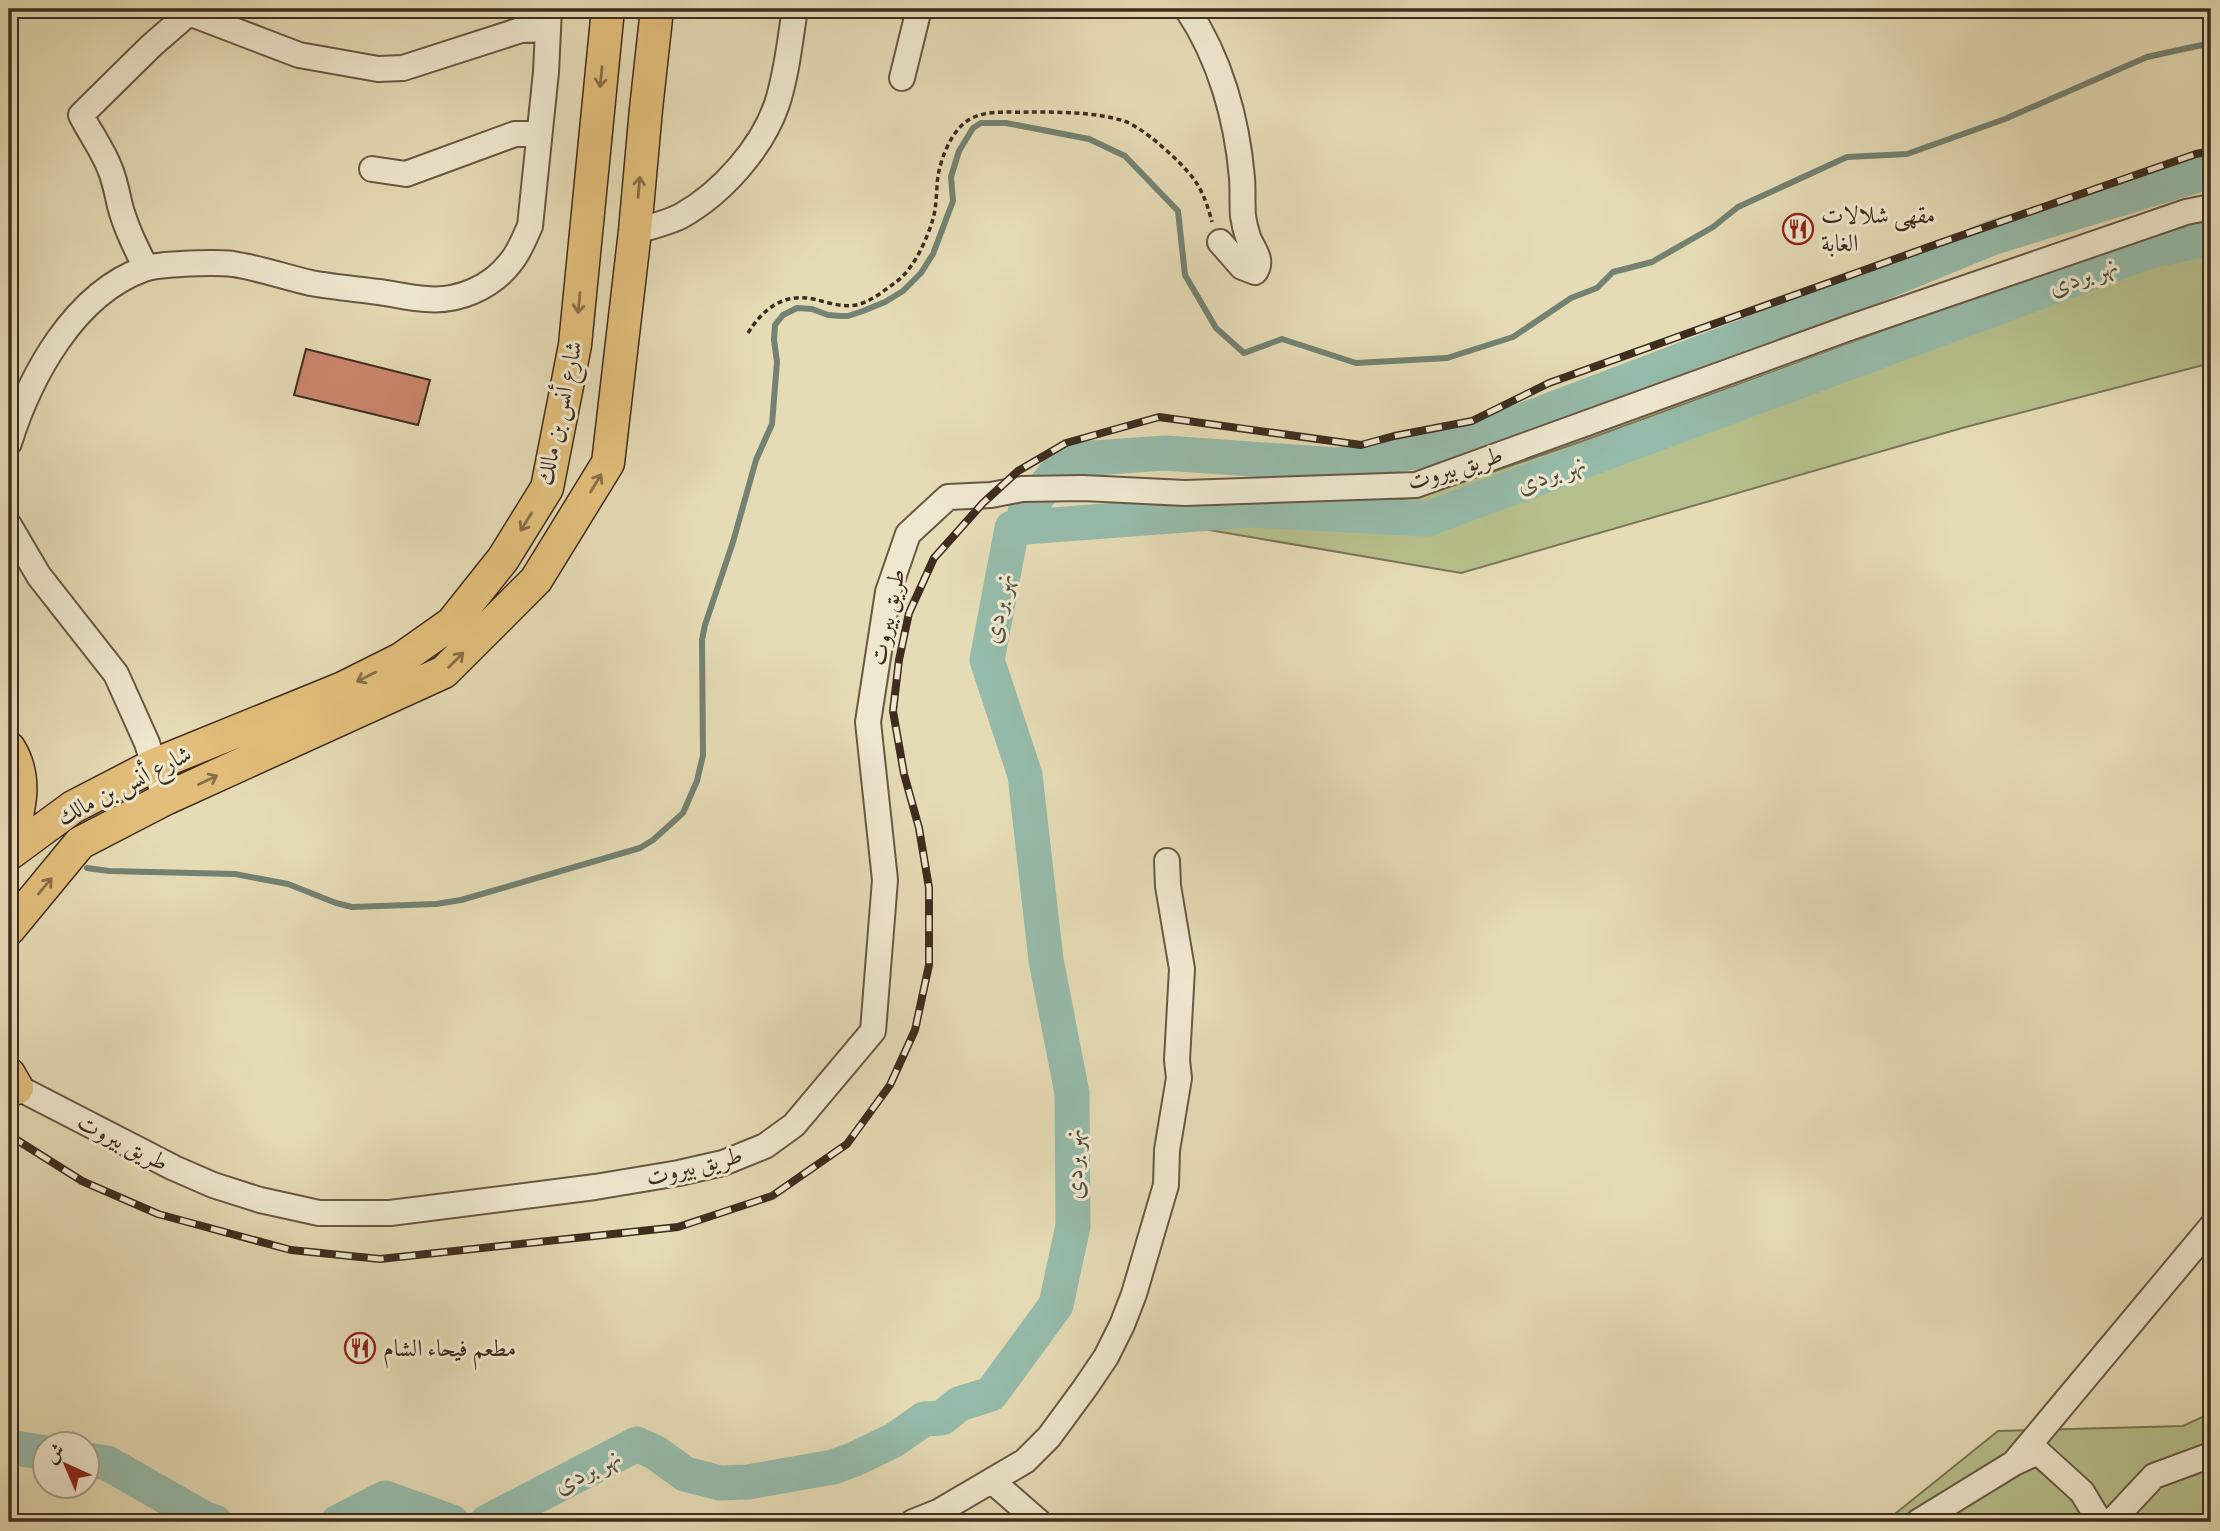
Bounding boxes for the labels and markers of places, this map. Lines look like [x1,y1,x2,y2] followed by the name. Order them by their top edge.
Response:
[1821,199,1935,258] place label: مقهى شلالات الغابة
[1781,212,1815,246] restaurant icon: مقهى شلالات الغابة
[343,1331,377,1365] restaurant icon: مطعم فيحاء الشام
[383,1332,516,1370] place label: مطعم فيحاء الشام

